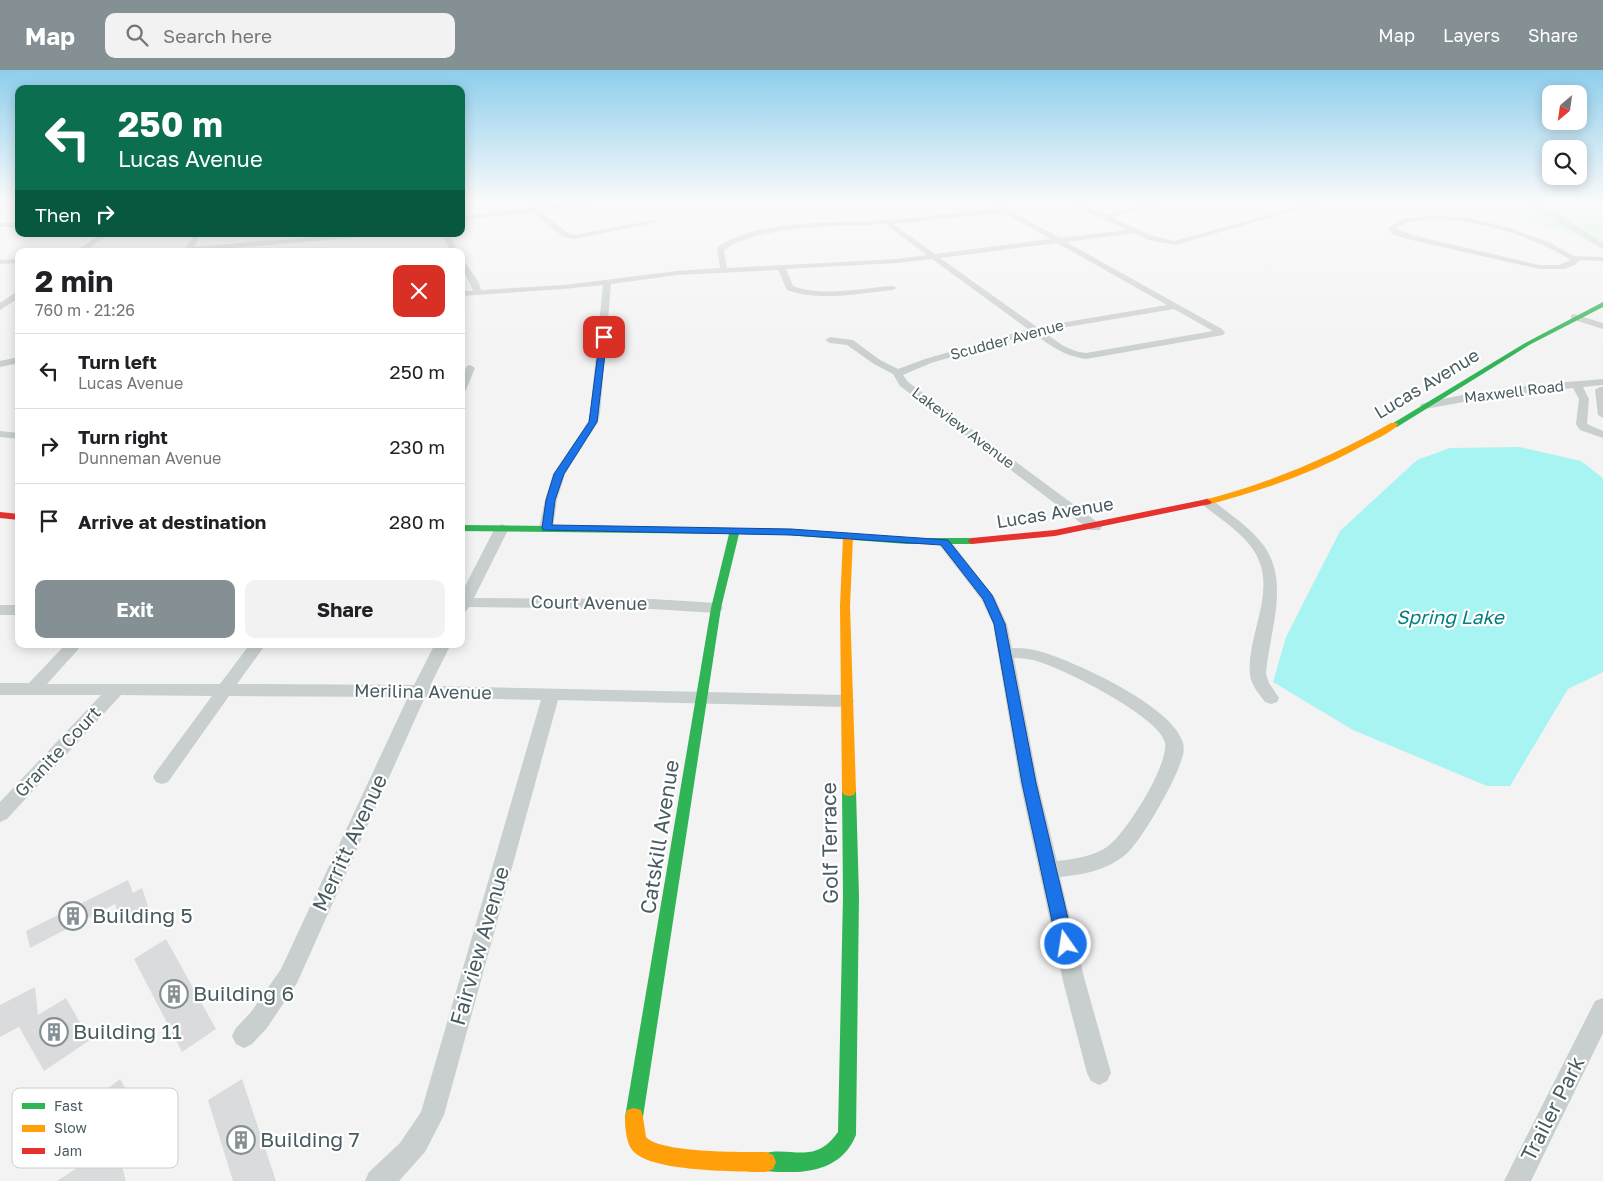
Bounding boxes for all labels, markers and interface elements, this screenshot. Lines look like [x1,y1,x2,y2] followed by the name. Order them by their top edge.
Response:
[105,13,455,58] search box
[25,21,75,50] text: Map
[123,21,151,49] icon: search
[163,24,272,47] text: Search here
[1378,24,1415,46] text: Map
[1443,24,1500,46] text: Layers
[1528,24,1578,46] text: Share
[1542,85,1588,130] north arrow
[1542,85,1587,185] map controls
[118,103,223,145] text: 250 m
[35,105,100,170] icon: left
[1542,140,1587,185] button: search
[118,145,263,172] text: Lucas Avenue
[91,200,119,228] icon: right
[35,203,81,226] text: Then
[35,263,113,299] text: 2 min
[393,265,445,317] button: close
[35,300,135,320] text: 760 m · 21:26
[948,315,1066,363] street label: Scudder Avenue
[583,316,625,358] pin
[590,323,618,351] icon: arrive
[1370,343,1483,423] street label: Lucas Avenue
[78,350,157,373] text: Turn left
[35,357,63,385] icon: left
[390,360,445,383] text: 250 m
[78,373,183,393] text: Lucas Avenue
[1463,376,1565,406] street label: Maxwell Road
[909,383,1019,472] street label: Lakeview Avenue
[78,425,168,448] text: Turn right
[35,432,63,460] icon: right
[390,435,445,458] text: 230 m
[78,448,221,468] text: Dunneman Avenue
[995,492,1115,532] street label: Lucas Avenue
[35,507,63,535] icon: arrive
[78,510,266,533] text: Arrive at destination
[389,510,445,533] text: 280 m
[35,580,235,638] button: Exit
[245,580,445,638] button: Share
[531,590,647,614] street label: Court Avenue
[1396,605,1506,628] water label: Spring Lake
[354,679,492,703] street label: Merilina Avenue
[10,701,105,801] street label: Granite Court
[634,758,684,916] street label: Catskill Avenue
[306,770,392,915] street label: Merritt Avenue
[815,782,843,904] street label: Golf Terrace
[444,863,514,1028] street label: Fairview Avenue
[58,901,88,931] building icon: Building 5
[92,902,193,928] place label: Building 5
[1039,917,1091,969] position arrow
[159,979,189,1009] building icon: Building 6
[193,980,294,1006] place label: Building 6
[39,1017,69,1047] building icon: Building 11
[73,1018,182,1044] place label: Building 11
[1515,1052,1590,1165] street label: Trailer Park
[12,1088,178,1168] legend
[54,1097,83,1114] text: Fast
[54,1119,87,1136] text: Slow
[226,1125,256,1155] building icon: Building 7
[260,1126,360,1152] place label: Building 7
[54,1142,82,1159] text: Jam

